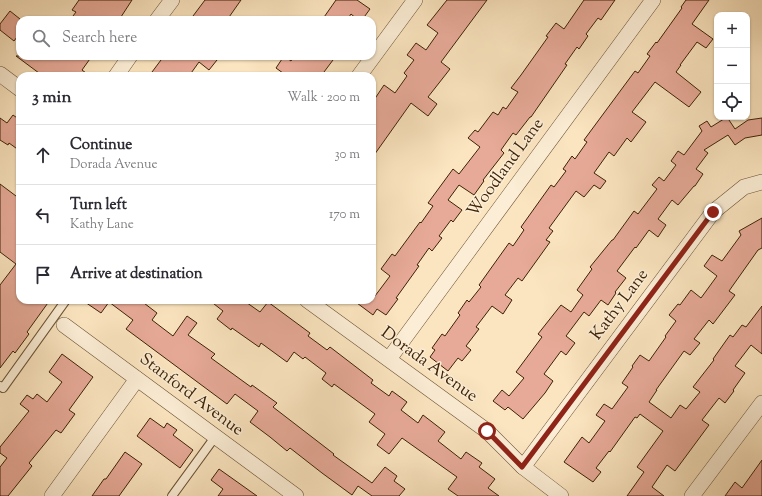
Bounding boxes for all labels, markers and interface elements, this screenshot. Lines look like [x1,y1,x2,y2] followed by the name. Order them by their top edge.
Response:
[714,12,750,120] map controls
[714,12,750,48] button: +
[16,16,376,60] search box
[30,27,52,49] icon: search
[62,28,137,49] text: Search here
[714,48,750,84] button: −
[714,84,750,120] button: locate
[32,86,71,110] text: 3 min
[287,89,360,107] text: Walk · 200 m
[462,114,550,222] street label: Woodland Lane
[70,135,132,156] text: Continue
[32,144,54,166] icon: ahead
[334,146,360,164] text: 30 m
[70,156,158,174] text: Dorada Avenue
[70,195,127,216] text: Turn left
[704,203,722,221] route end
[32,204,54,226] icon: left
[329,206,360,224] text: 170 m
[70,216,134,234] text: Kathy Lane
[32,264,54,286] icon: arrive
[70,264,203,285] text: Arrive at destination
[585,264,655,346] street label: Kathy Lane
[376,322,482,408] street label: Dorada Avenue
[134,348,248,442] street label: Stanford Avenue
[478,422,496,440] route start

